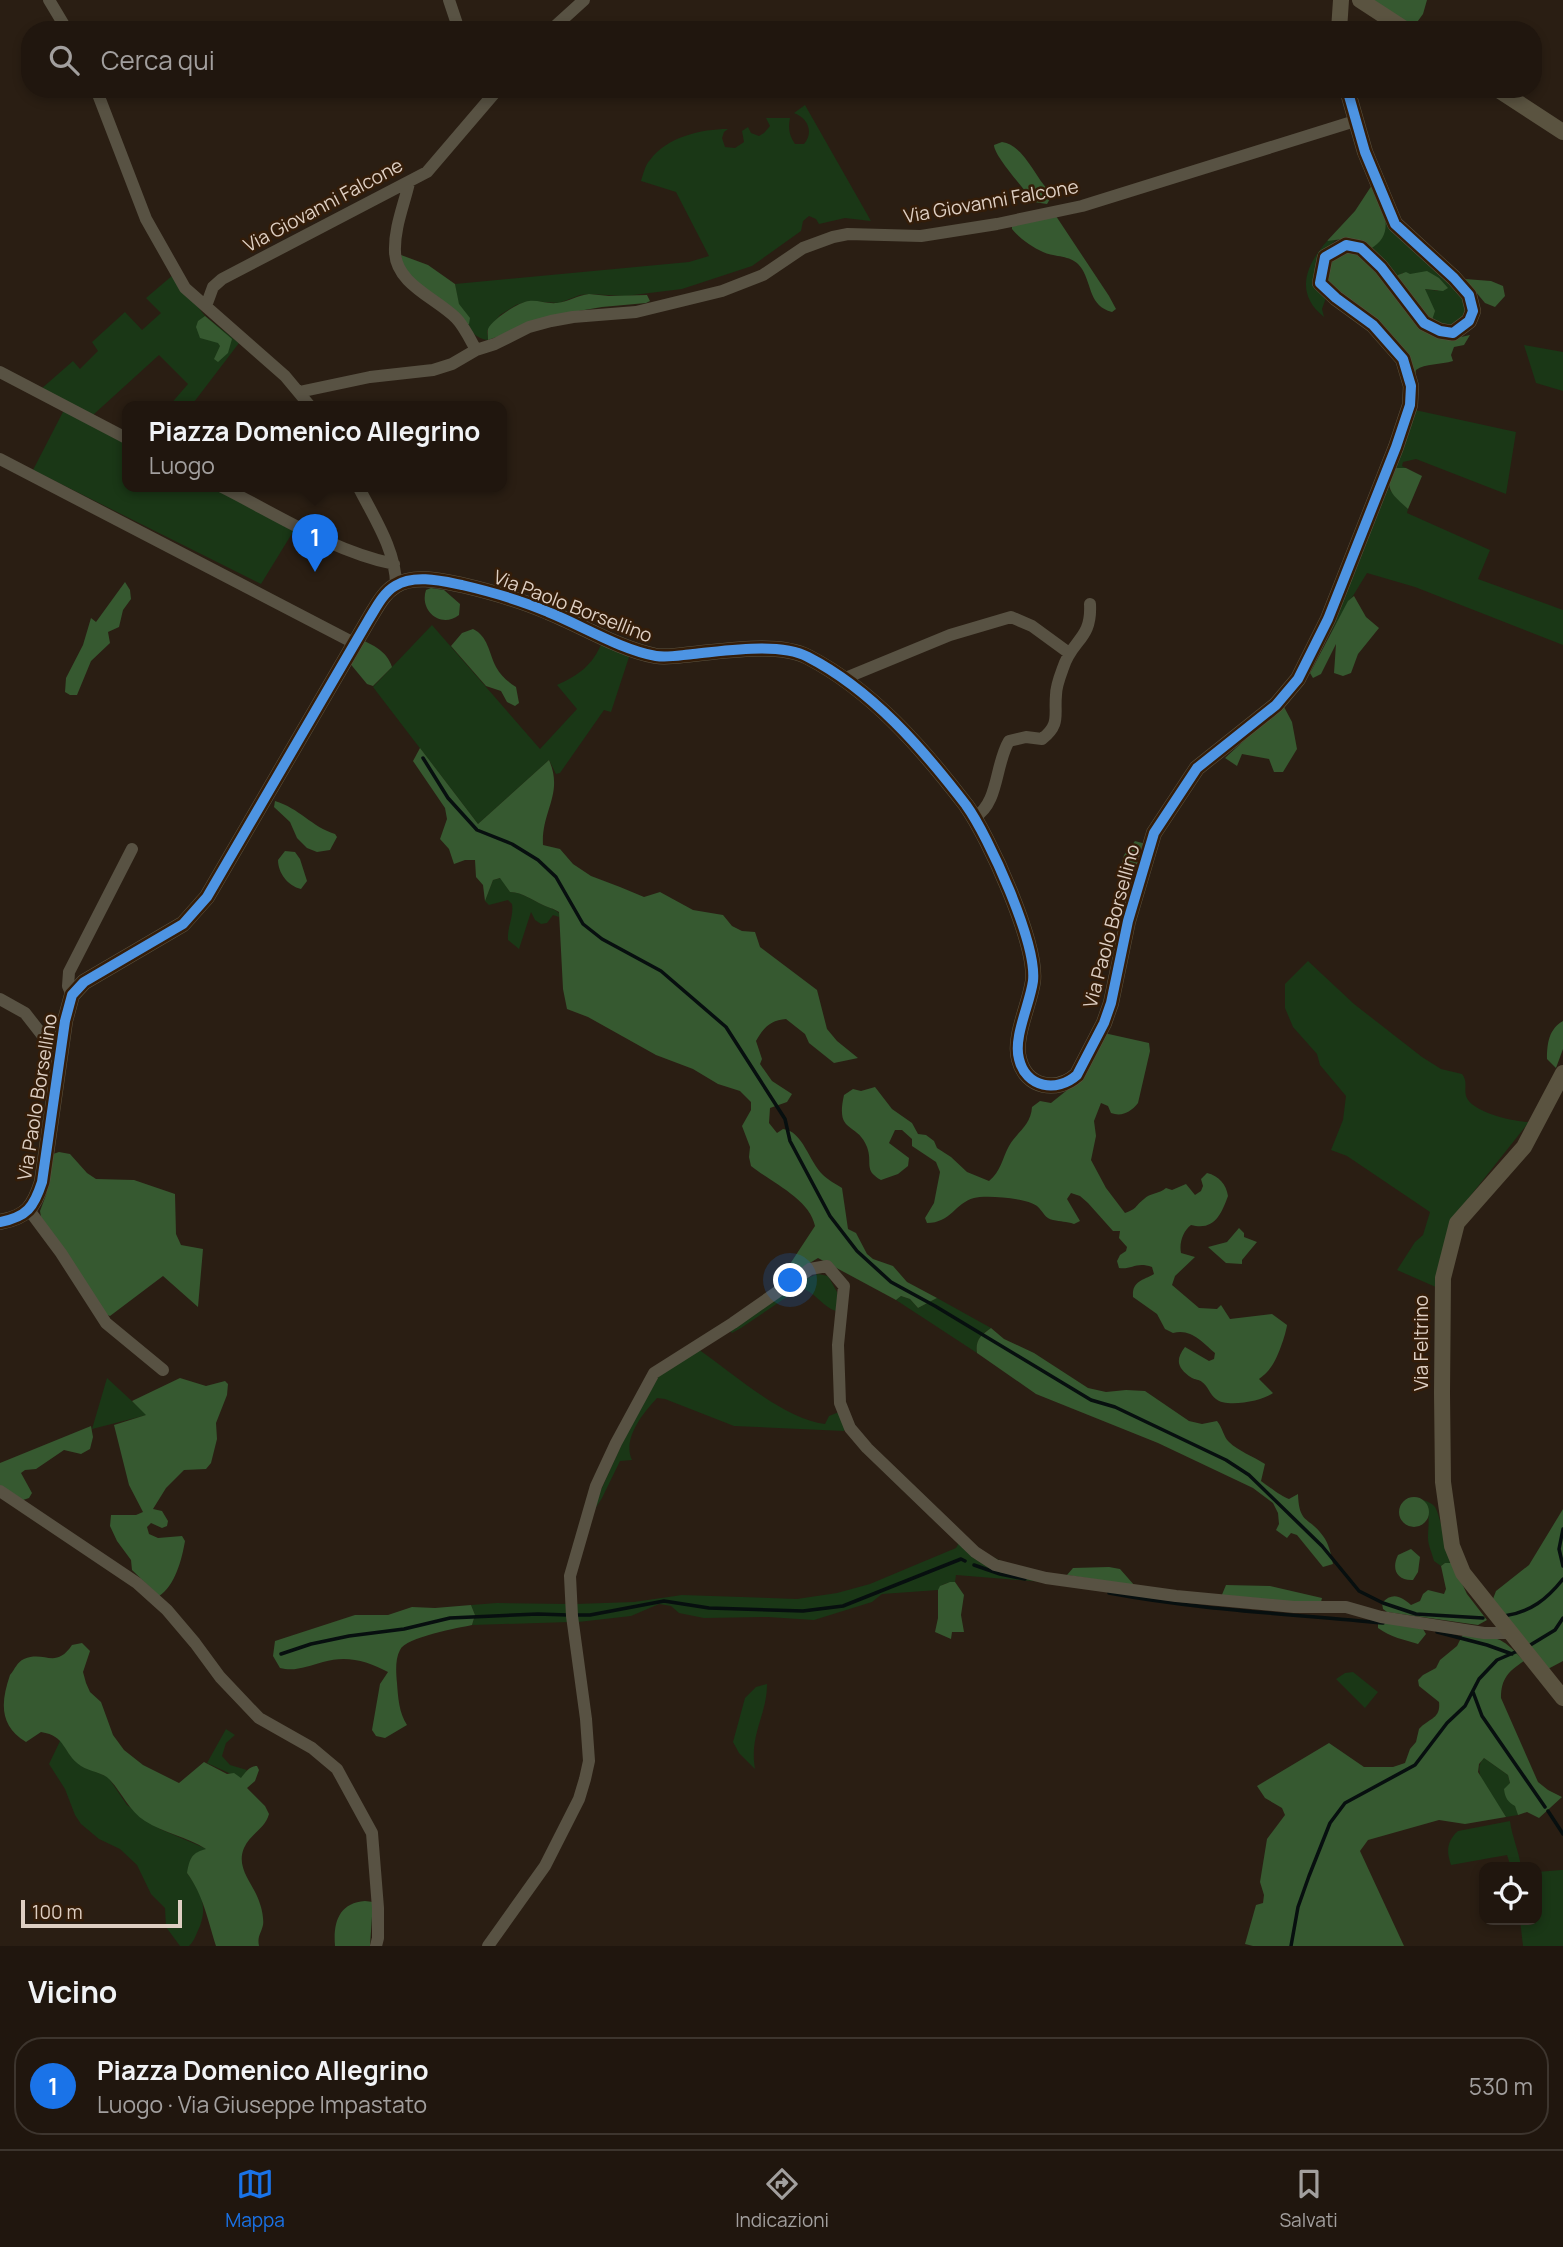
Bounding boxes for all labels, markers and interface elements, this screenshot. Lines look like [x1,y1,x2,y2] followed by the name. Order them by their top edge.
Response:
[21,21,1542,98] search box
[45,41,83,79] icon: search
[101,42,215,78] text: Cerca qui
[239,152,407,258] street label: Via Giovanni Falcone
[902,173,1080,229] street label: Via Giovanni Falcone
[122,401,507,492] popup
[149,413,480,449] text: Piazza Domenico Allegrino
[149,449,215,481] text: Luogo
[292,514,338,572] pin: 1
[490,564,656,648] street label: Via Paolo Borsellino
[1077,841,1145,1011] street label: Via Paolo Borsellino
[11,1012,63,1182] street label: Via Paolo Borsellino
[773,1263,807,1297] your location
[1408,1295,1434,1391] street label: Via Feltrino
[1479,1862,1542,1925] map controls
[1479,1862,1542,1925] button: locate
[21,1897,182,1929] scale bar
[32,1899,83,1925] text: 100 m
[28,1971,117,2012] text: Vicino
[97,2052,429,2088] text: Piazza Domenico Allegrino
[48,2070,58,2102] text: 1
[1469,2070,1533,2102] text: 530 m
[97,2088,427,2120] text: Luogo · Via Giuseppe Impastato
[225,2165,285,2233] tab: Mappa
[735,2165,829,2233] tab: Indicazioni
[1279,2165,1338,2233] tab: Salvati

